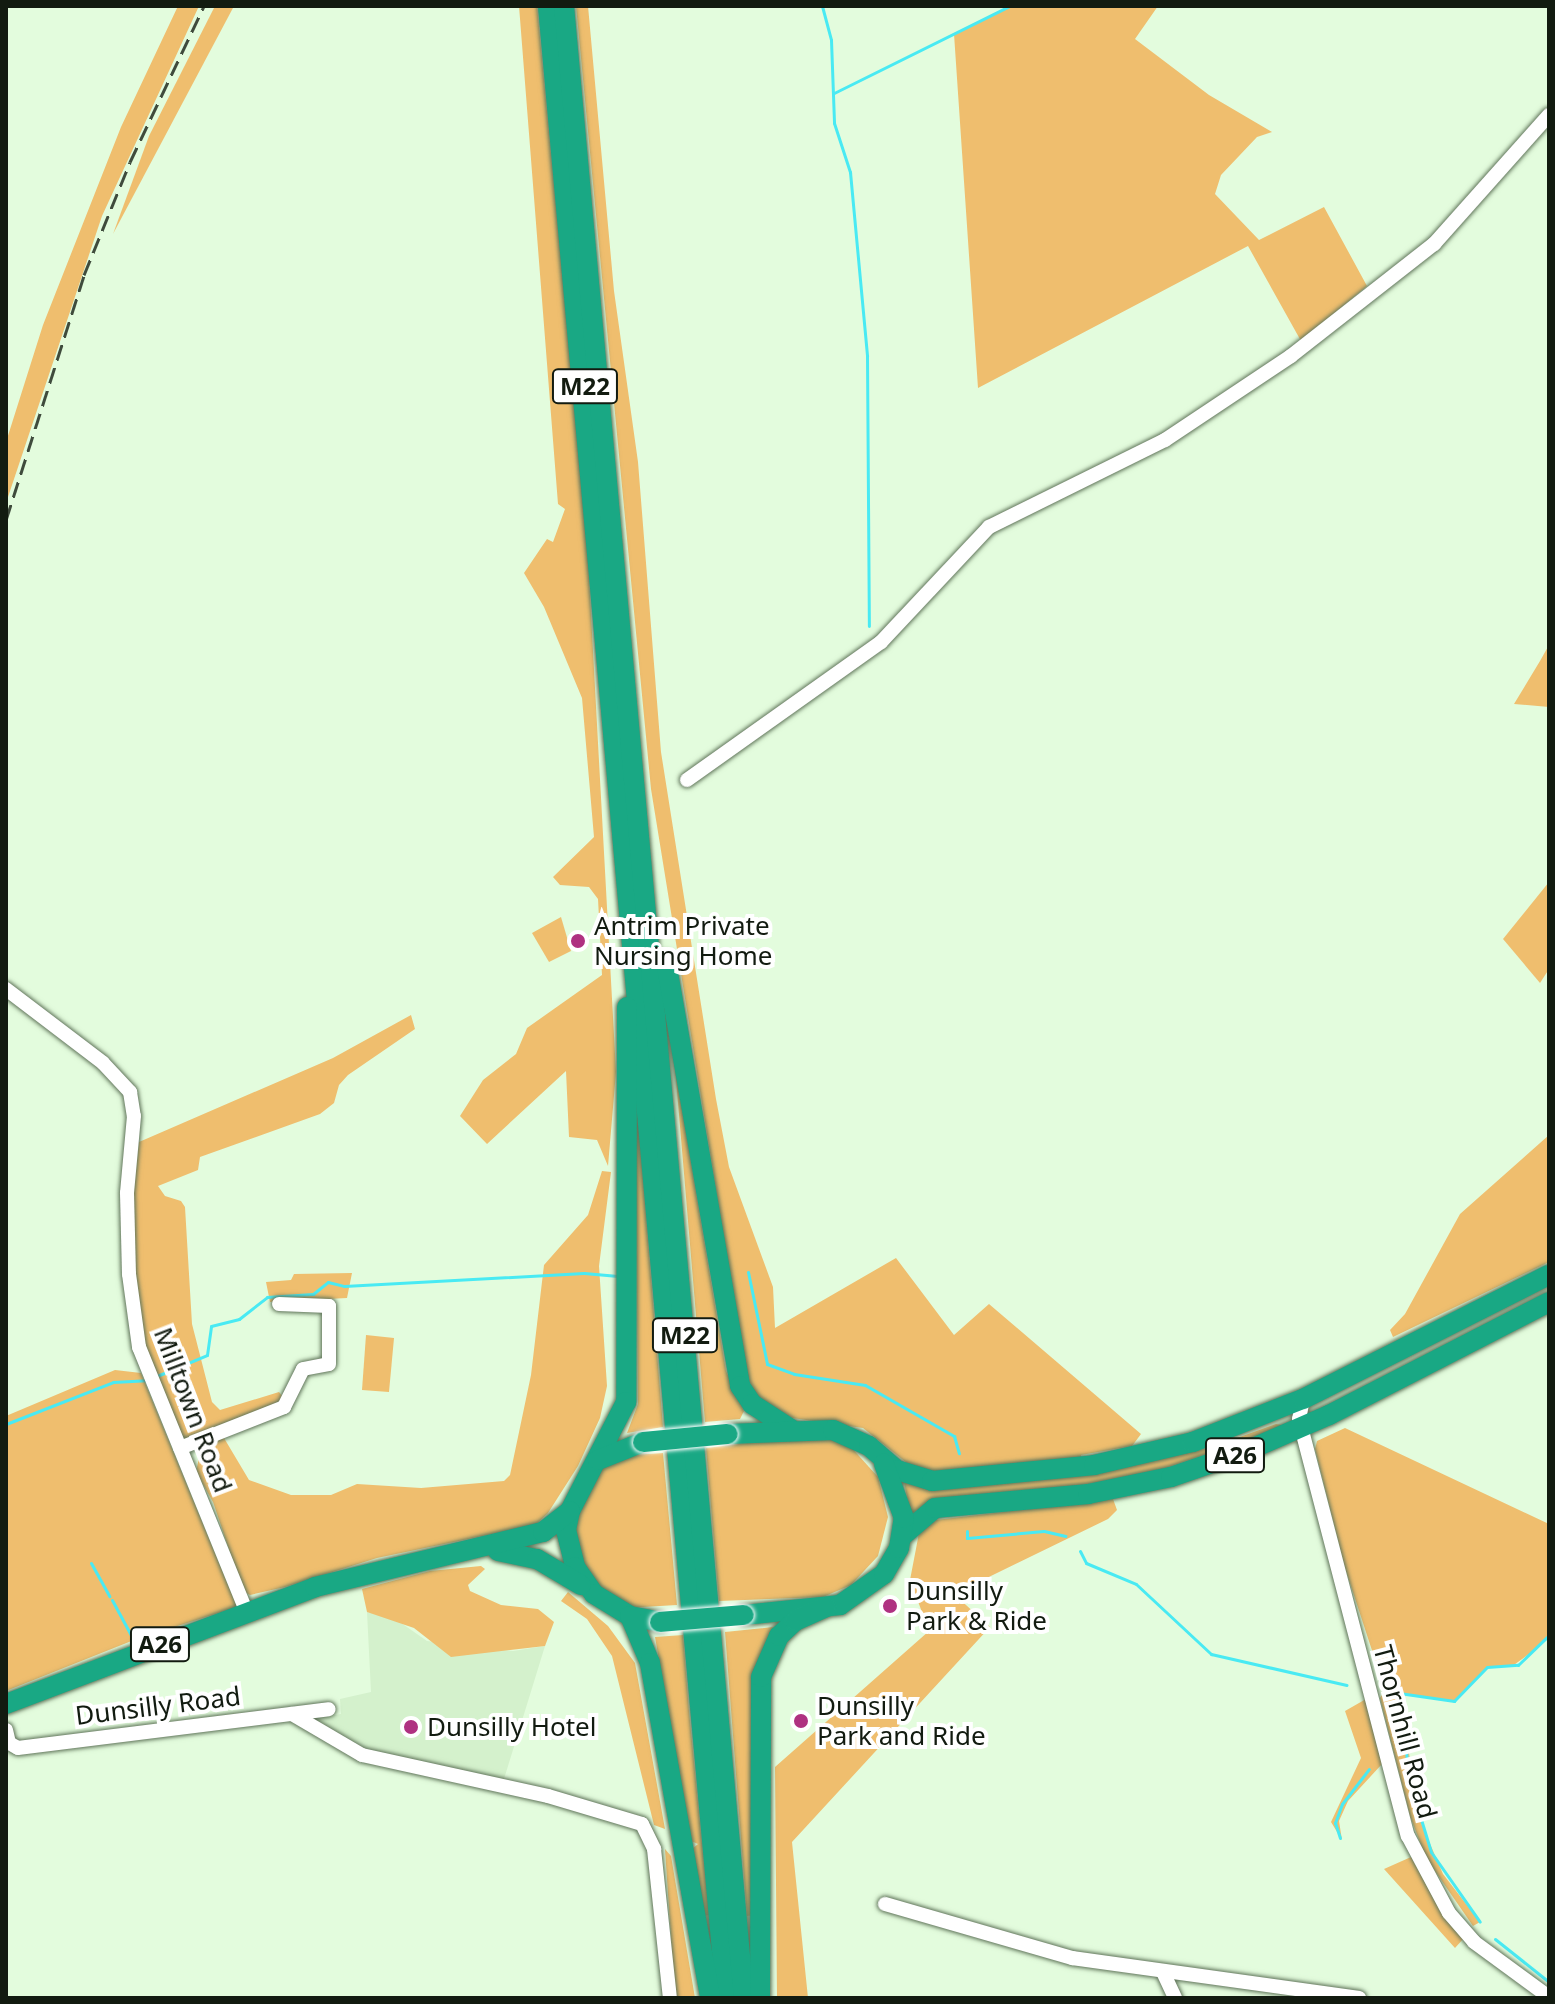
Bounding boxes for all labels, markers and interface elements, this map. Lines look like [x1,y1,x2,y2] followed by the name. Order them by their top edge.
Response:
[551,366,619,406] road number: M22
[594,910,773,972] place label: Antrim Private Nursing Home
[569,932,587,950] marker: Antrim Private Nursing Home
[651,1315,719,1355] road number: M22
[147,1323,239,1497] street label: Milltown Road
[1203,1435,1267,1475] road number: A26
[906,1575,1047,1636] place label: Dunsilly Park & Ride
[881,1597,899,1615] marker: Dunsilly Park & Ride
[128,1624,192,1664] road number: A26
[1367,1642,1443,1822] street label: Thornhill Road
[74,1680,242,1732] street label: Dunsilly Road
[817,1690,986,1752] place label: Dunsilly Park and Ride
[427,1711,596,1743] place label: Dunsilly Hotel
[792,1712,810,1730] marker: Dunsilly Park and Ride
[402,1718,420,1736] marker: Dunsilly Hotel

